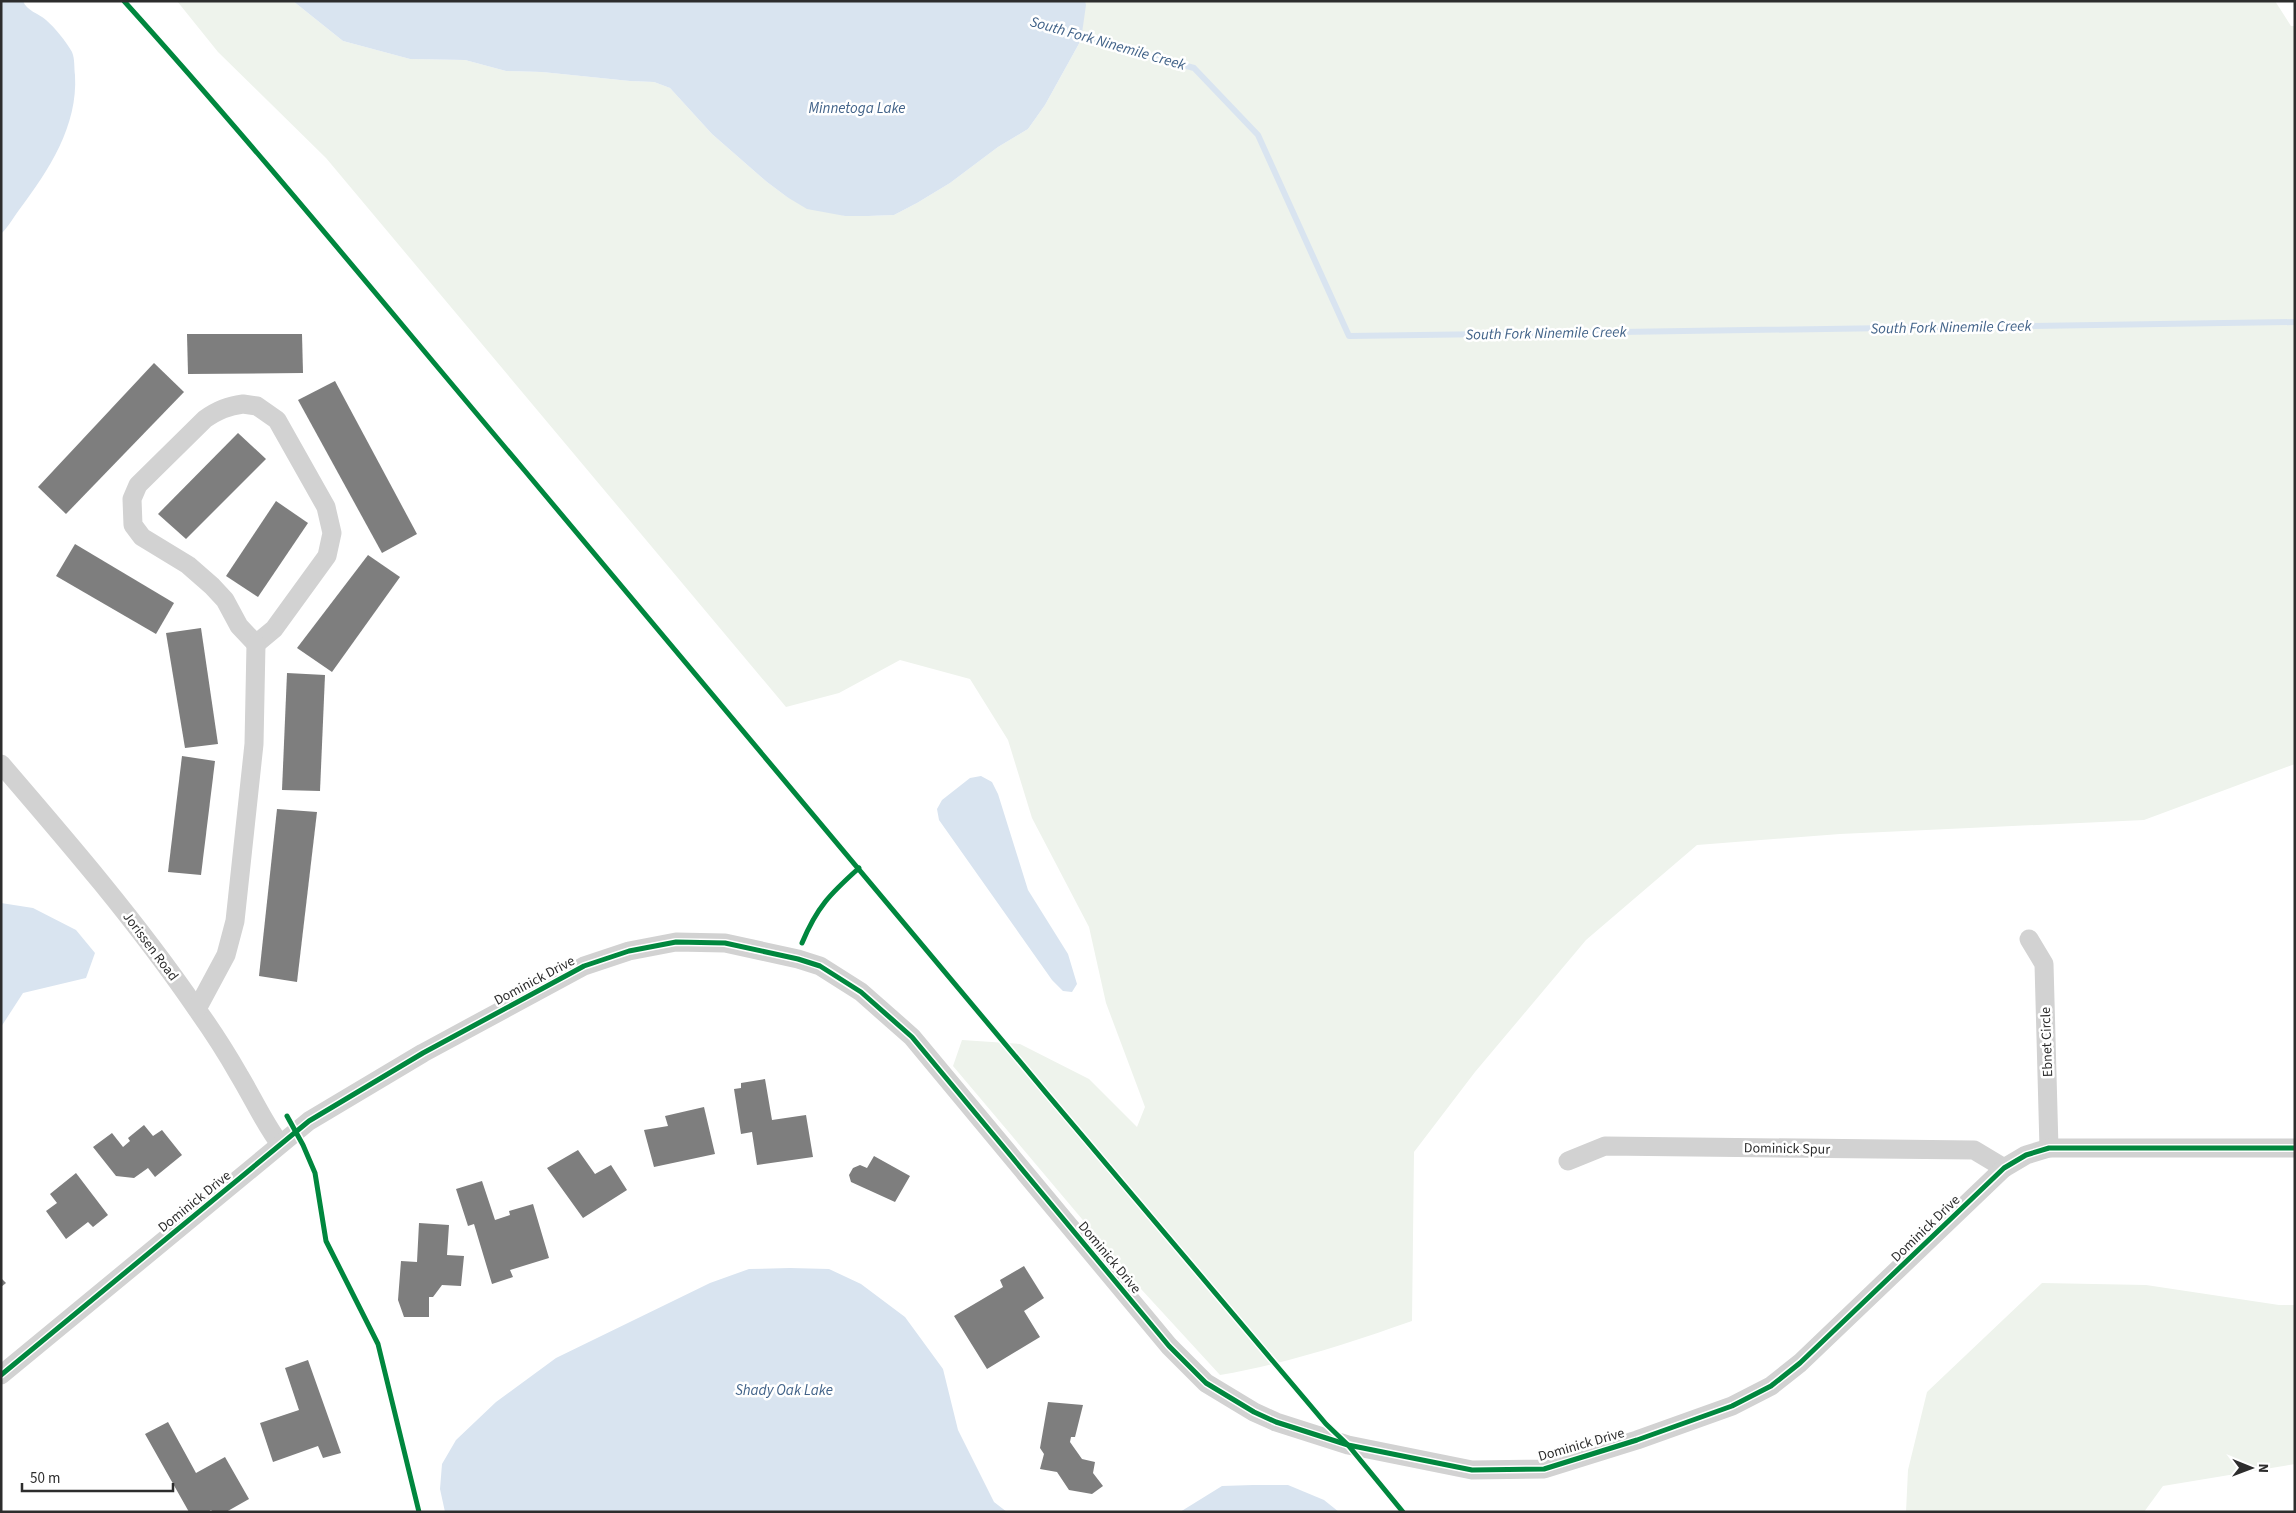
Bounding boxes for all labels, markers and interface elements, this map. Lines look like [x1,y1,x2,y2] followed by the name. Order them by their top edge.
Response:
[1028,11,1189,76] water label: South Fork Ninemile Creek
[808,98,906,119] water label: Minnetoga Lake
[1870,316,2032,339] water label: South Fork Ninemile Creek
[1465,322,1627,345] water label: South Fork Ninemile Creek
[118,908,183,985] street label: Jorissen Road
[491,951,578,1011] street label: Dominick Drive
[2036,1006,2058,1077] street label: Ebnet Circle
[1744,1138,1830,1160] street label: Dominick Spur
[154,1166,235,1237] street label: Dominick Drive
[1887,1191,1965,1267] street label: Dominick Drive
[1073,1217,1145,1298] street label: Dominick Drive
[735,1380,833,1401] water label: Shady Oak Lake
[1536,1423,1627,1467] street label: Dominick Drive
[2226,1443,2276,1493] north arrow
[22,1460,174,1492] scale bar
[2253,1463,2273,1473] text: N
[30,1468,60,1489] text: 50 m

